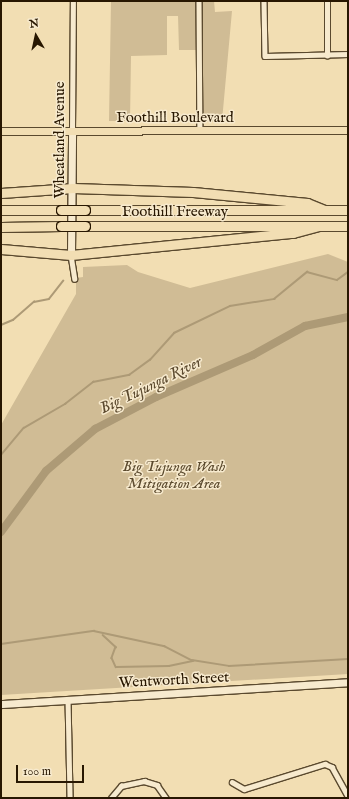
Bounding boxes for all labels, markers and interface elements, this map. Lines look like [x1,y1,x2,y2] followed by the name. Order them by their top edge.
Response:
[16,16,56,56] north arrow
[28,16,40,32] text: N
[51,81,69,199] street label: Wheatland Avenue
[116,109,234,127] street label: Foothill Boulevard
[122,203,228,221] street label: Foothill Freeway
[97,353,205,419] water label: Big Tujunga River
[123,457,225,492] park label: Big Tujunga Wash Mitigation Area
[118,668,230,692] street label: Wentworth Street
[18,757,86,783] scale bar
[23,764,51,779] text: 100 m

